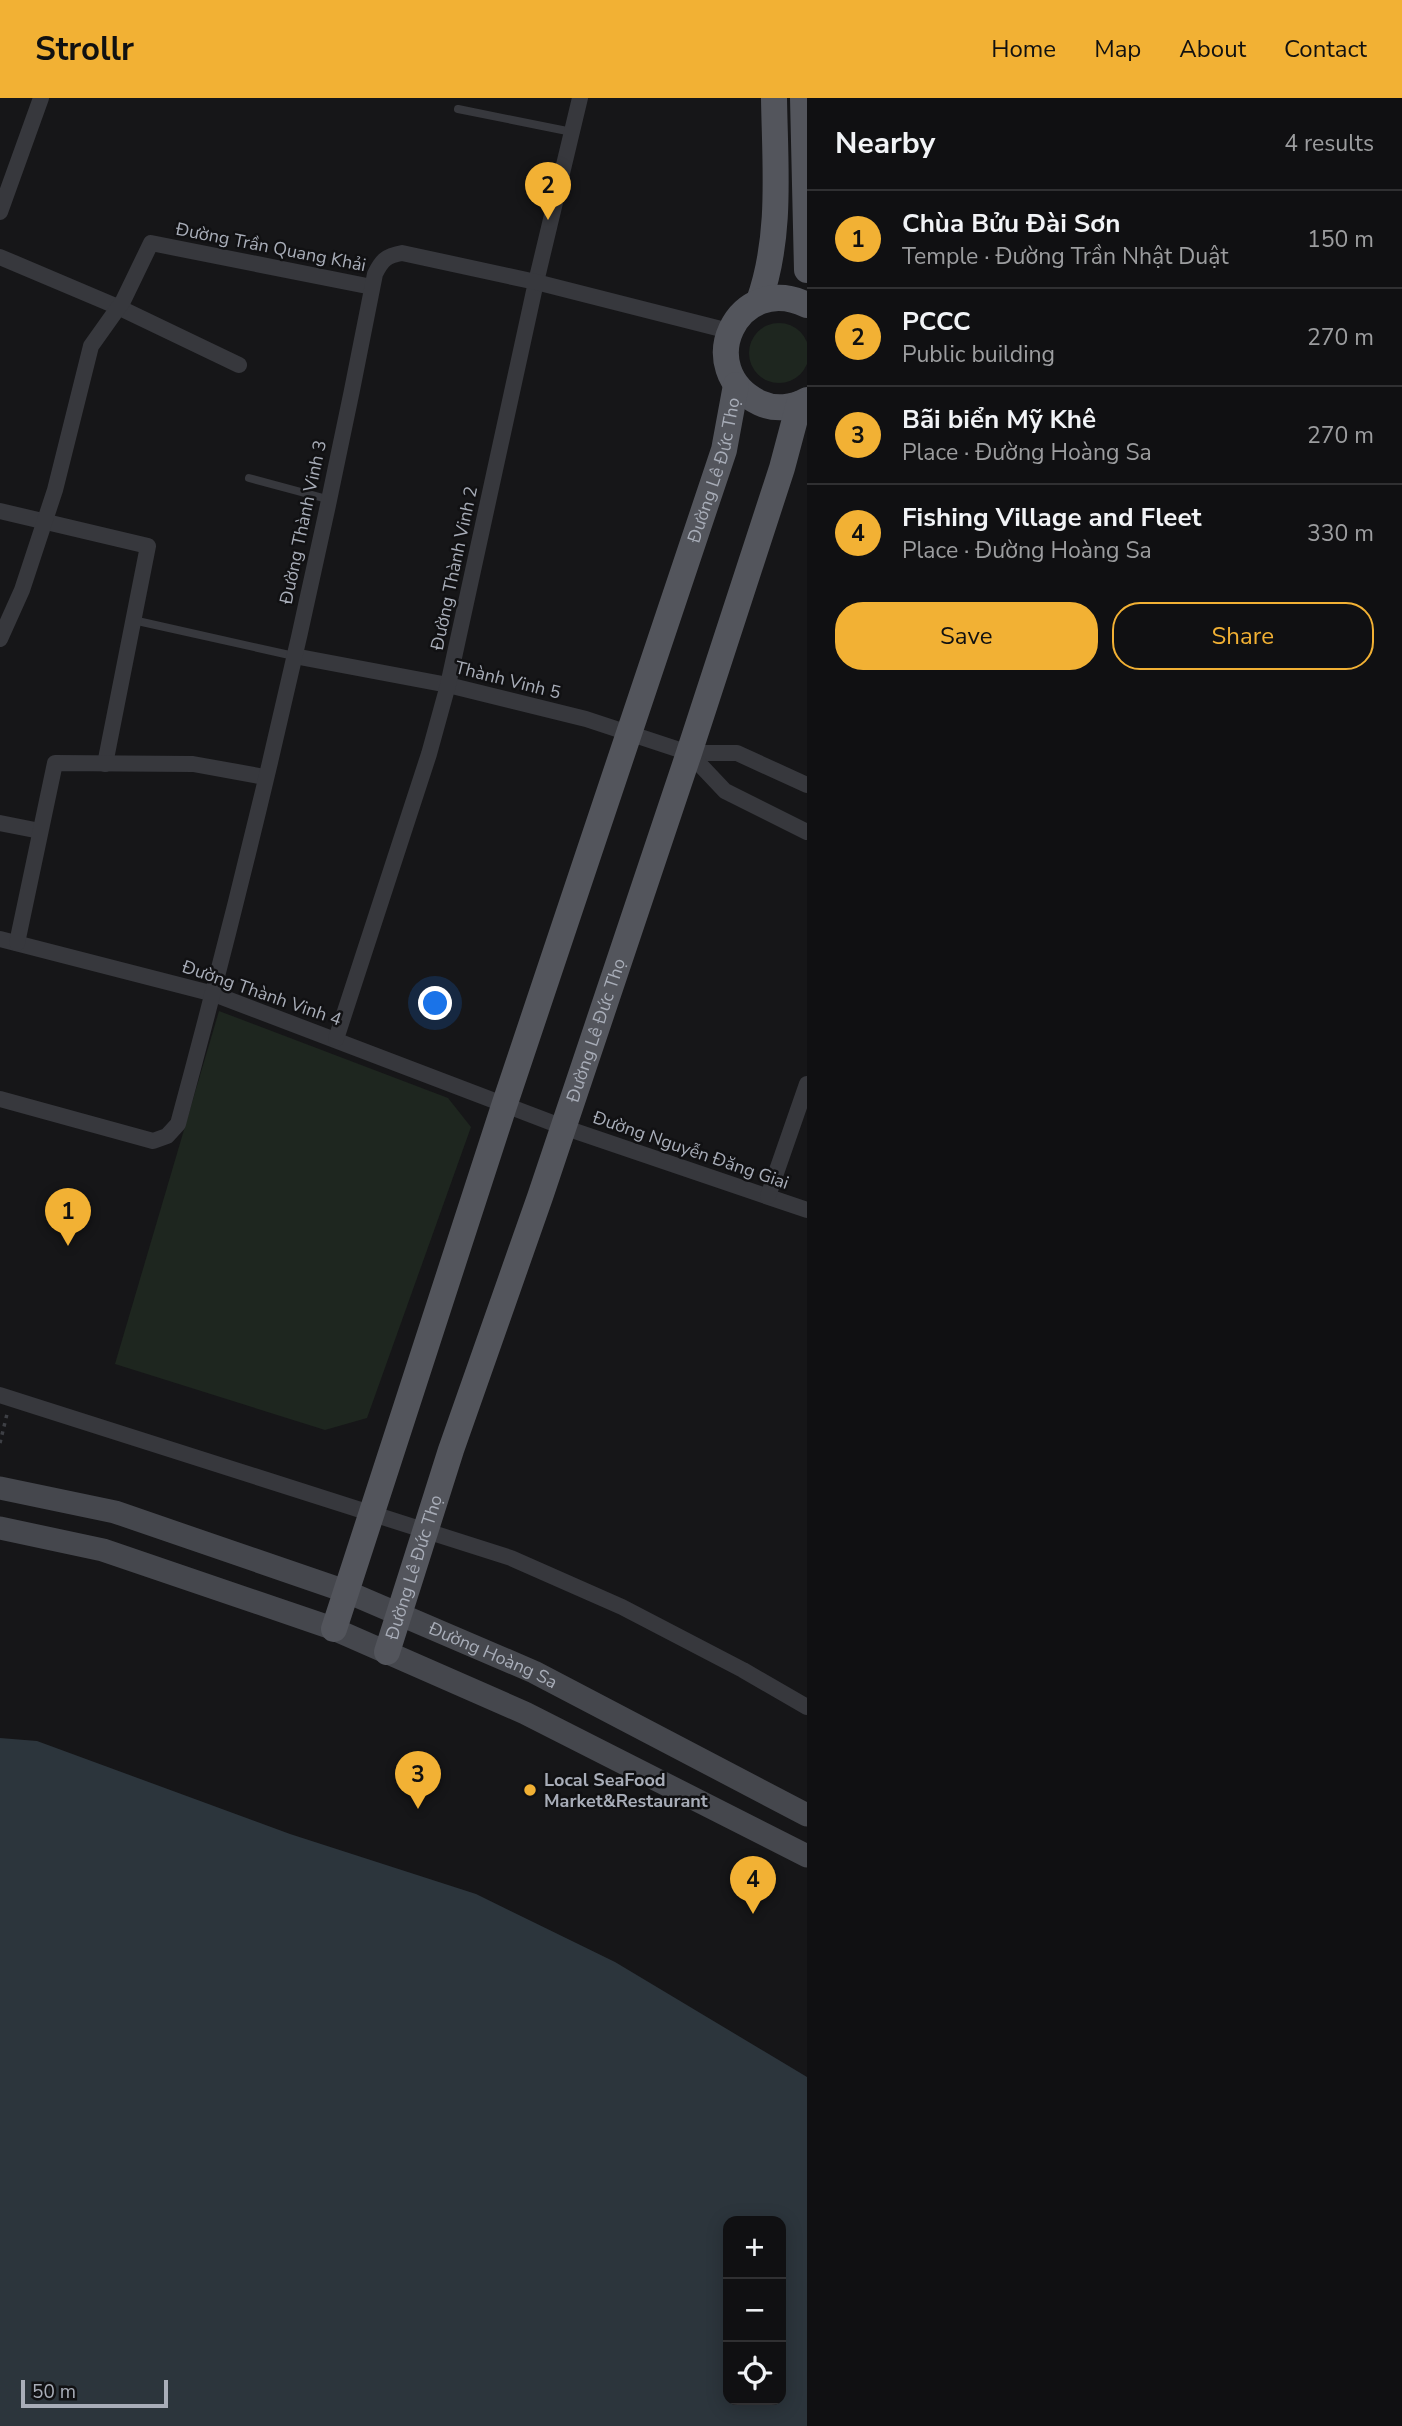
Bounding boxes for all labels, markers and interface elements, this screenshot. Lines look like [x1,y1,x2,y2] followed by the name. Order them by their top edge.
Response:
[35,27,134,72] text: Strollr
[991,33,1056,65] text: Home
[1094,33,1141,65] text: Map
[1179,33,1246,65] text: About
[1284,33,1367,65] text: Contact
[835,123,935,164] text: Nearby
[1284,128,1374,159] text: 4 results
[525,162,571,220] pin: 2
[902,206,1120,241] text: Chùa Bửu Đài Sơn
[173,217,368,277] street label: Đường Trần Quang Khải
[851,224,865,255] text: 1
[1307,224,1374,255] text: 150 m
[902,241,1228,272] text: Temple · Đường Trần Nhật Duật
[902,304,971,339] text: PCCC
[851,322,865,353] text: 2
[1307,322,1374,353] text: 270 m
[902,339,1055,370] text: Public building
[681,395,745,547] street label: Đường Lê Đức Thọ
[902,402,1096,437] text: Bãi biển Mỹ Khê
[851,420,865,451] text: 3
[1307,420,1374,451] text: 270 m
[902,437,1152,468] text: Place · Đường Hoàng Sa
[274,438,332,607] street label: Đường Thành Vinh 3
[425,484,483,653] street label: Đường Thành Vinh 2
[902,500,1201,535] text: Fishing Village and Fleet
[851,518,865,549] text: 4
[1307,518,1374,549] text: 330 m
[902,535,1152,566] text: Place · Đường Hoàng Sa
[835,602,1098,670] button: Save
[1112,602,1374,670] button: Share
[453,655,563,705] street label: Thành Vinh 5
[178,954,345,1032] street label: Đường Thành Vinh 4
[560,955,631,1106] street label: Đường Lê Đức Thọ
[418,986,452,1020] your location
[589,1105,792,1195] street label: Đường Nguyễn Đăng Giai
[45,1188,91,1246] pin: 1
[379,1492,448,1643] street label: Đường Lê Đức Thọ
[424,1616,562,1694] street label: Đường Hoàng Sa
[395,1751,441,1809] pin: 3
[544,1768,708,1813] place label: Local SeaFood Market&Restaurant
[522,1782,538,1798] marker: Local SeaFood Market&Restaurant
[730,1856,776,1914] pin: 4
[723,2216,786,2405] map controls
[723,2216,786,2279] button: +
[723,2279,786,2342] button: −
[723,2342,786,2405] button: locate
[21,2377,168,2409] scale bar
[32,2379,76,2405] text: 50 m

